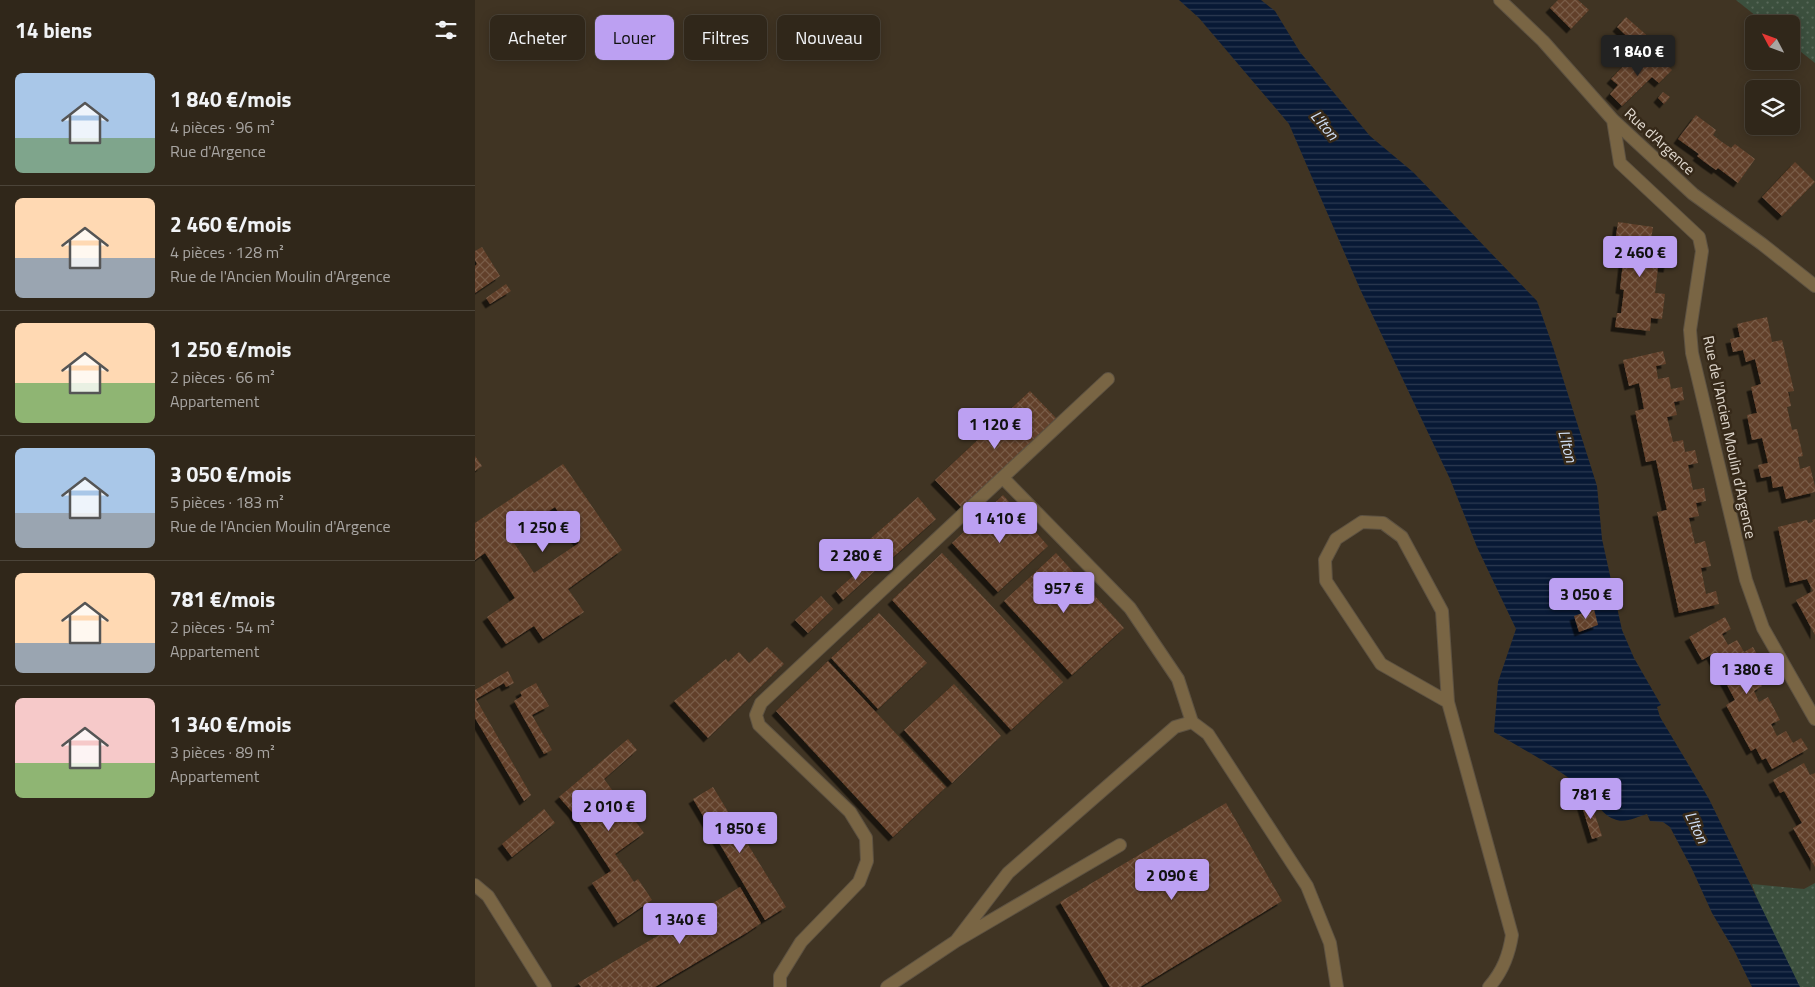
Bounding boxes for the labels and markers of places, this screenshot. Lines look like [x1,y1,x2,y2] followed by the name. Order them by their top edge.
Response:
[1592,34,1684,77] pin: 1 840 €
[1594,236,1686,278] pin: 2 460 €
[949,408,1041,450] pin: 1 120 €
[954,502,1046,544] pin: 1 410 €
[497,510,589,553] pin: 1 250 €
[810,538,902,581] pin: 2 280 €
[1029,572,1099,614] pin: 957 €
[1540,578,1632,620] pin: 3 050 €
[1701,652,1793,695] pin: 1 380 €
[1556,778,1626,820] pin: 781 €
[563,790,655,832] pin: 2 010 €
[694,812,786,854] pin: 1 850 €
[1126,858,1218,901] pin: 2 090 €
[634,902,726,945] pin: 1 340 €

